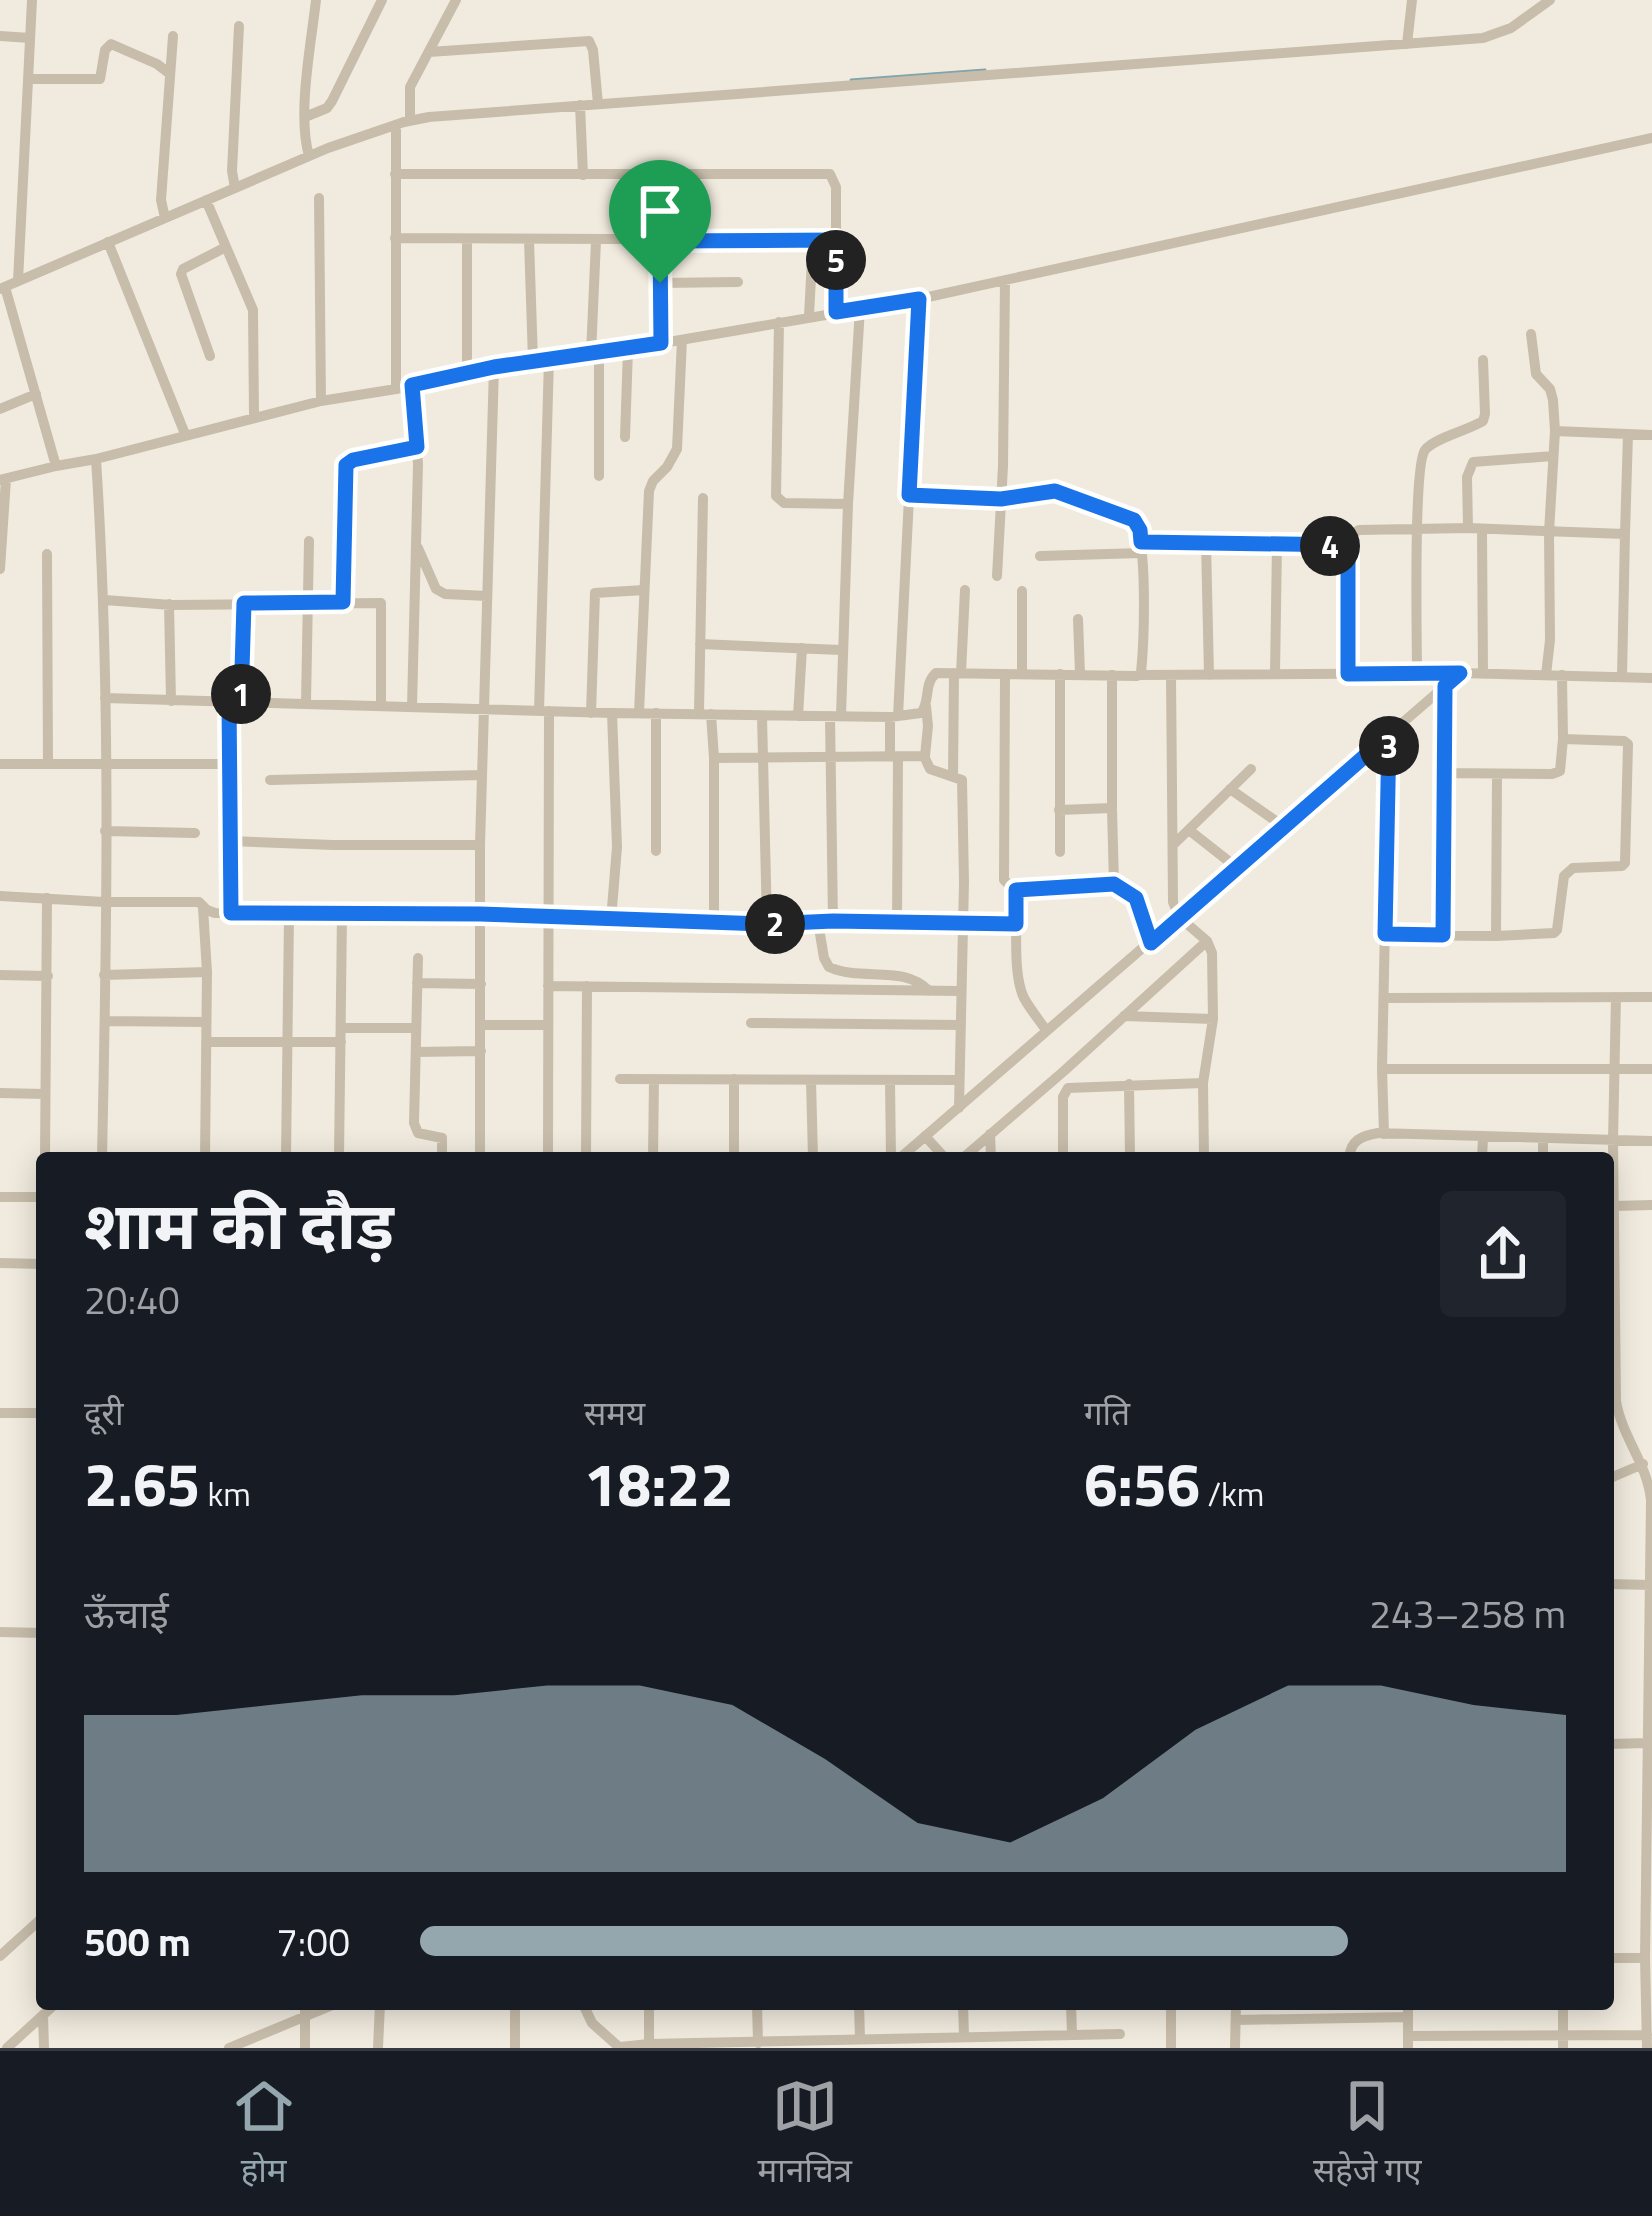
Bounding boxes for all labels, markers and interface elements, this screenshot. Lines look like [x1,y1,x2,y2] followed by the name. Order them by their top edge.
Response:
[609,160,711,283] pin
[627,178,693,244] icon: arrive
[806,230,866,290] pin: 5
[827,235,845,285] text: 5
[1300,516,1360,576] pin: 4
[1321,521,1339,571] text: 4
[211,664,271,724] pin: 1
[232,669,250,719] text: 1
[1359,716,1419,776] pin: 3
[1380,721,1398,771] text: 3
[745,894,805,954] pin: 2
[766,899,784,949] text: 2
[84,1174,394,1275] text: शाम की दौड़
[1440,1191,1566,1317] button: share
[84,1270,180,1329] text: 20:40
[84,1388,124,1438] text: दूरी
[584,1388,645,1438] text: समय
[1084,1388,1130,1438] text: गति
[84,1438,200,1529] text: 2.65
[584,1438,734,1529] text: 18:22
[1084,1438,1200,1529] text: 6:56
[200,1469,251,1519] text: km
[1200,1469,1264,1519] text: /km
[84,1584,169,1643] text: ऊँचाई
[1369,1584,1566,1643] text: 243–258 m
[84,1912,191,1971] text: 500 m
[276,1912,350,1971] text: 7:00
[231,2073,297,2195] tab: होम
[758,2073,852,2195] tab: मानचित्र
[1313,2073,1421,2195] tab: सहेजे गए

